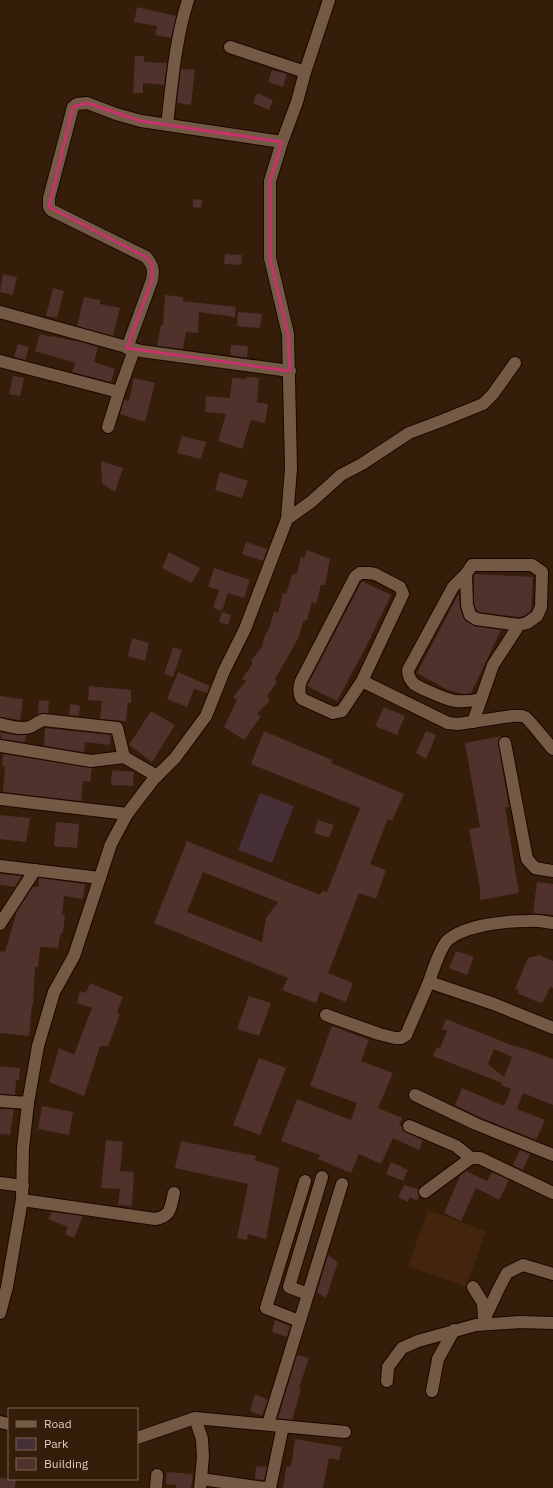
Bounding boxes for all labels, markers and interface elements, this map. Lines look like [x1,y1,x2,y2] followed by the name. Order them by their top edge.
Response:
[8,1408,138,1480] legend
[44,1416,72,1431] text: Road
[44,1436,69,1451] text: Park
[44,1456,89,1471] text: Building

